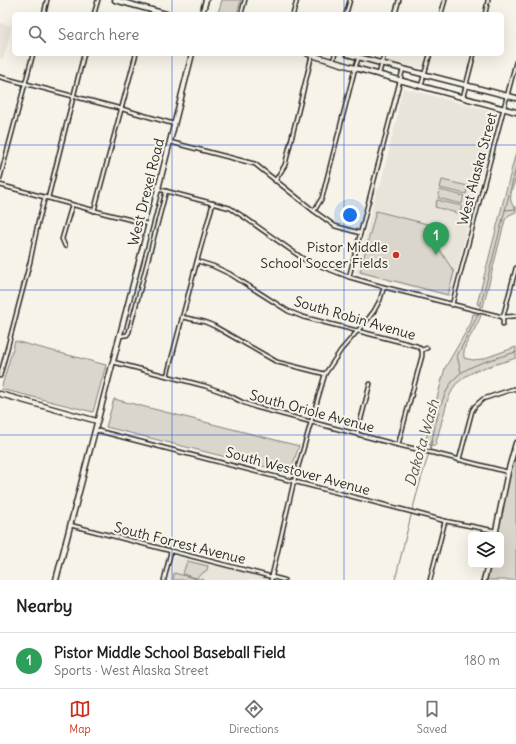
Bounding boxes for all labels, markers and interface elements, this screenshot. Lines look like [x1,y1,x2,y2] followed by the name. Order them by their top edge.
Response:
[12,12,504,56] search box
[26,23,48,45] icon: search
[58,25,139,44] text: Search here
[453,110,501,228] street label: West Alaska Street
[124,136,168,248] street label: West Drexel Road
[340,205,360,225] your location
[423,222,449,255] pin: 1
[260,238,388,272] place label: Pistor Middle School Soccer Fields
[391,250,401,260] marker: Pistor Middle School Soccer Fields
[292,292,418,344] street label: South Robin Avenue
[248,386,376,436] street label: South Oriole Avenue
[400,397,443,488] water label: Dakota Wash
[224,443,372,499] street label: South Westover Avenue
[112,518,248,568] street label: South Forrest Avenue
[468,532,504,568] map controls
[468,532,504,568] button: layers
[16,595,72,617] text: Nearby
[54,643,285,662] text: Pistor Middle School Baseball Field
[26,652,32,669] text: 1
[464,652,500,669] text: 180 m
[54,662,209,679] text: Sports · West Alaska Street
[69,698,91,736] tab: Map
[229,698,279,736] tab: Directions
[417,698,447,736] tab: Saved

